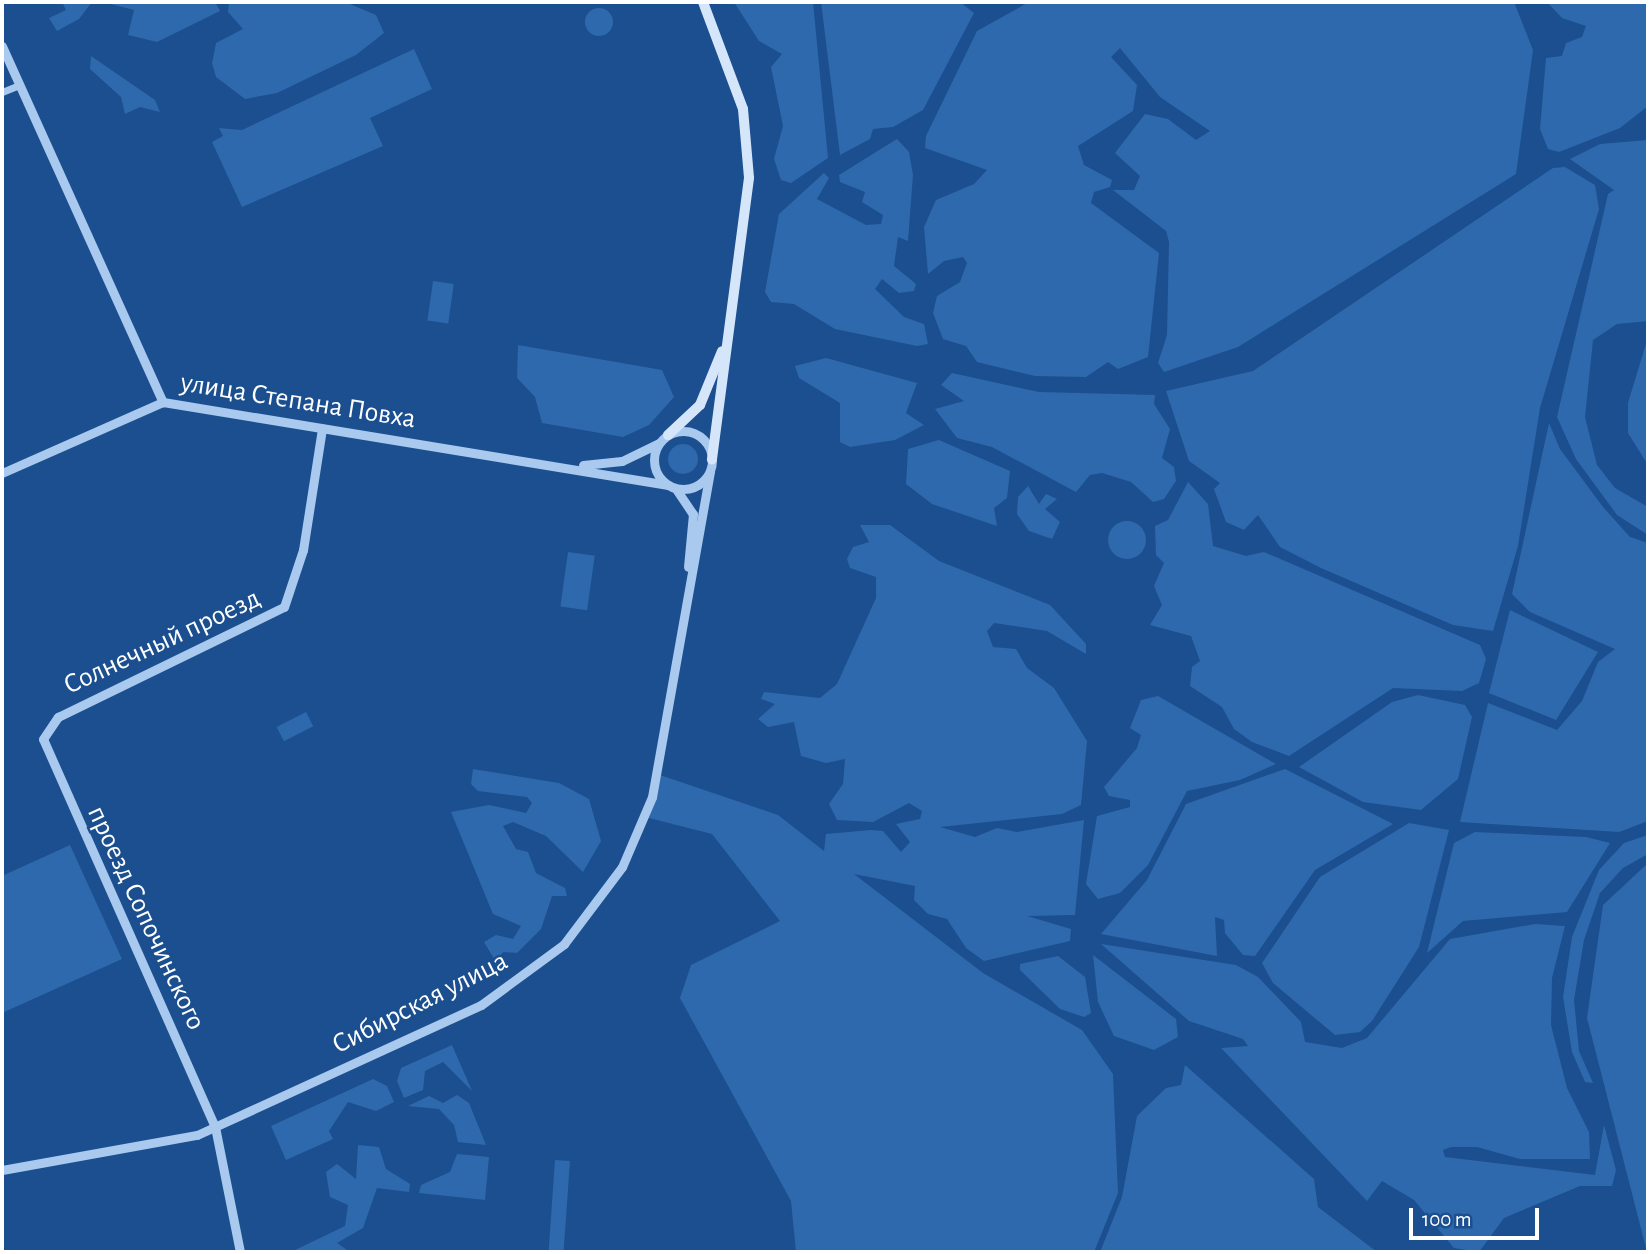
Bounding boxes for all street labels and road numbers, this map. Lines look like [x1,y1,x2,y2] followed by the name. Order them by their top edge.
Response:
[178,366,418,436] street label: улица Степана Повха
[58,582,266,702] street label: Солнечный проезд
[79,801,213,1035] street label: проезд Сопочинского
[327,944,513,1062] street label: Сибирская улица

